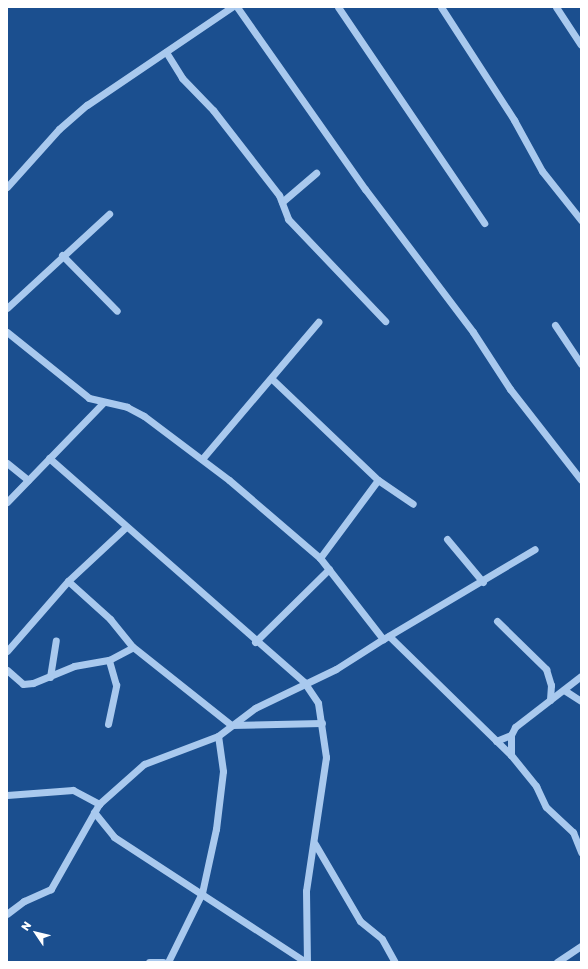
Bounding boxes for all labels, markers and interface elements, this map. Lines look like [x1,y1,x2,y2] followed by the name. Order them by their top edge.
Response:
[16,913,56,953] north arrow
[18,919,33,933] text: N

